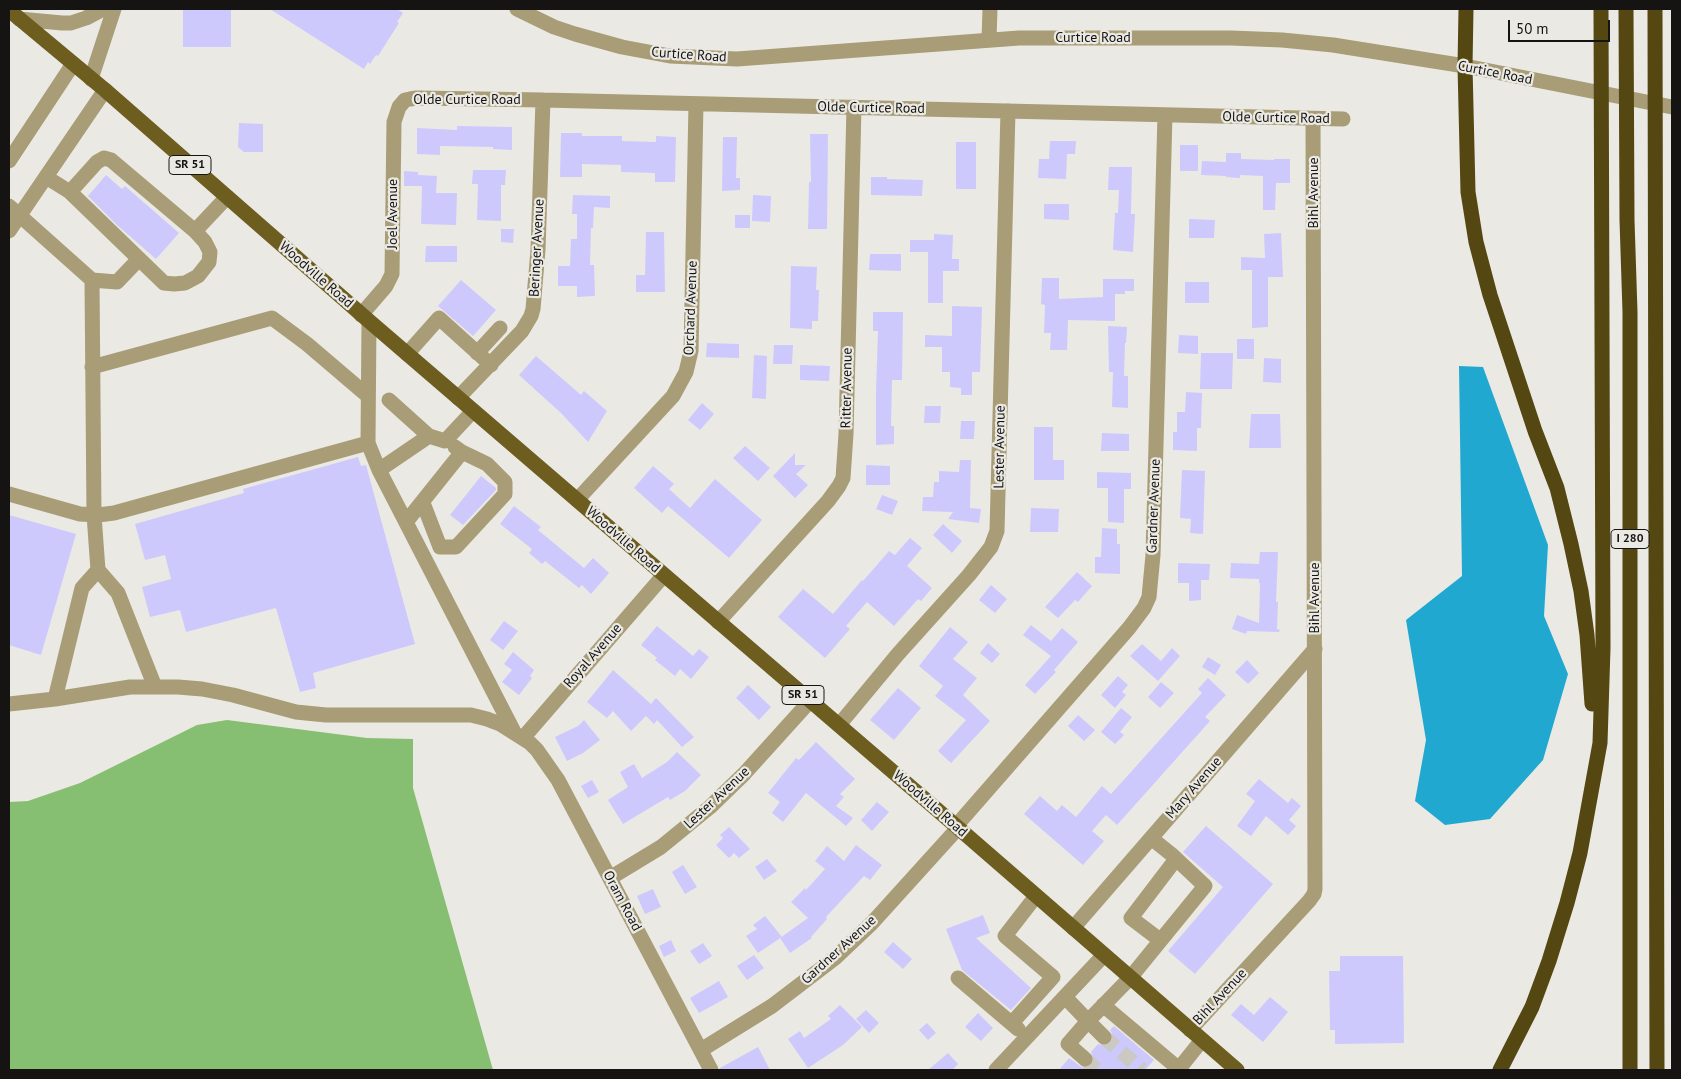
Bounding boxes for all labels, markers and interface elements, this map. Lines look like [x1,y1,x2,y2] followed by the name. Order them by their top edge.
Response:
[1511,10,1614,42] scale bar
[1516,19,1549,38] text: 50 m
[1055,30,1131,46] street label: Curtice Road
[651,44,727,66] street label: Curtice Road
[1456,58,1534,88] street label: Curtice Road
[413,92,521,108] street label: Olde Curtice Road
[817,99,925,117] street label: Olde Curtice Road
[1222,109,1330,127] street label: Olde Curtice Road
[169,156,211,174] road number: SR 51
[1306,157,1322,229] street label: Bihl Avenue
[385,179,401,249] street label: Joel Avenue
[526,198,548,298] street label: Beringer Avenue
[276,238,356,312] street label: Woodville Road
[681,260,701,356] street label: Orchard Avenue
[838,347,856,429] street label: Ritter Avenue
[991,405,1009,489] street label: Lester Avenue
[1144,458,1164,554] street label: Gardner Avenue
[583,503,663,577] street label: Woodville Road
[1611,530,1649,548] road number: I 280
[1307,562,1323,634] street label: Bihl Avenue
[560,620,626,692] street label: Royal Avenue
[782,686,824,704] road number: SR 51
[1162,754,1226,822] street label: Mary Avenue
[681,763,753,833] street label: Lester Avenue
[890,767,970,841] street label: Woodville Road
[599,868,645,934] street label: Oram Road
[798,912,880,988] street label: Gardner Avenue
[1190,965,1250,1029] street label: Bihl Avenue

